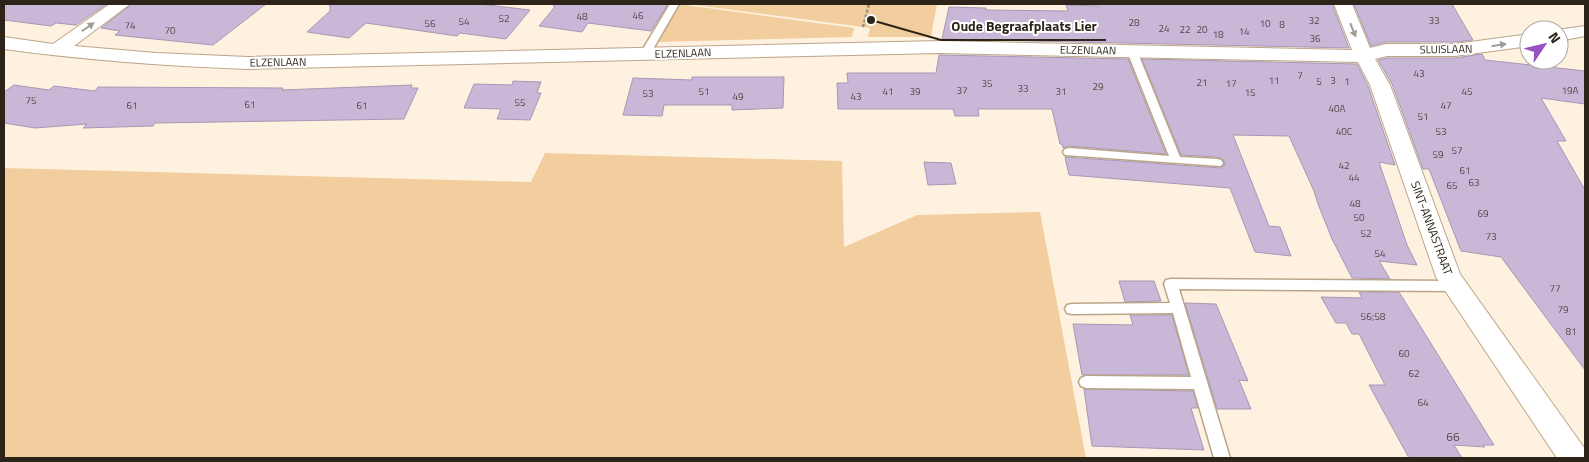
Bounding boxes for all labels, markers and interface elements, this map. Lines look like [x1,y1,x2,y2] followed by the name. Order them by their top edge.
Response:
[632,8,644,23] house number: 46
[576,9,588,24] house number: 48
[498,11,510,26] house number: 52
[941,11,1106,40] callout: Oude Begraafplaats Lier
[1308,13,1320,28] house number: 32
[1428,13,1440,28] house number: 33
[458,14,470,29] house number: 54
[951,15,1097,36] text: Oude Begraafplaats Lier
[1128,15,1140,30] house number: 28
[424,16,436,31] house number: 56
[1259,16,1271,31] house number: 10
[1279,17,1285,32] house number: 8
[124,18,136,33] house number: 74
[1519,20,1569,70] north arrow
[1158,21,1170,36] house number: 24
[81,22,95,32] one-way arrow
[1179,22,1191,37] house number: 22
[1196,22,1208,37] house number: 20
[164,23,176,38] house number: 70
[1350,23,1358,37] one-way arrow
[1238,24,1250,39] house number: 14
[1212,27,1224,42] house number: 18
[1544,27,1566,47] text: N
[1309,31,1321,46] house number: 36
[1420,41,1472,57] street label: SLUISLAAN
[1491,41,1507,49] one-way arrow
[1060,42,1116,58] street label: ELZENLAAN
[654,44,712,62] street label: ELZENLAAN
[250,54,306,70] street label: ELZENLAAN
[1413,66,1425,81] house number: 43
[1297,68,1303,83] house number: 7
[1268,73,1280,88] house number: 11
[1330,73,1336,88] house number: 3
[1316,74,1322,89] house number: 5
[1344,74,1350,89] house number: 1
[1196,75,1208,90] house number: 21
[981,76,993,91] house number: 35
[1225,76,1237,91] house number: 17
[1092,79,1104,94] house number: 29
[1017,81,1029,96] house number: 33
[956,83,968,98] house number: 37
[1561,83,1579,98] house number: 19A
[698,84,710,99] house number: 51
[882,84,894,99] house number: 41
[909,84,921,99] house number: 39
[1055,84,1067,99] house number: 31
[1461,84,1473,99] house number: 45
[1244,85,1256,100] house number: 15
[642,86,654,101] house number: 53
[732,89,744,104] house number: 49
[850,89,862,104] house number: 43
[25,93,37,108] house number: 75
[514,95,526,110] house number: 55
[244,97,256,112] house number: 61
[126,98,138,113] house number: 61
[356,98,368,113] house number: 61
[1440,98,1452,113] house number: 47
[1328,101,1346,116] house number: 40A
[1417,109,1429,124] house number: 51
[1336,124,1353,139] house number: 40C
[1435,124,1447,139] house number: 53
[1451,143,1463,158] house number: 57
[1432,147,1444,162] house number: 59
[1338,158,1350,173] house number: 42
[1459,163,1471,178] house number: 61
[1348,170,1360,185] house number: 44
[1468,175,1480,190] house number: 63
[1406,178,1458,278] street label: SINT-ANNASTRAAT
[1446,178,1458,193] house number: 65
[1349,196,1361,211] house number: 48
[1477,206,1489,221] house number: 69
[1353,210,1365,225] house number: 50
[1360,226,1372,241] house number: 52
[1485,229,1497,244] house number: 73
[1374,246,1386,261] house number: 54
[1549,281,1561,296] house number: 77
[1557,302,1569,317] house number: 79
[1361,309,1386,324] house number: 56;58
[1565,324,1577,339] house number: 81
[1398,346,1410,361] house number: 60
[1408,366,1420,381] house number: 62
[1417,395,1429,410] house number: 64
[1446,427,1460,446] house number: 66

